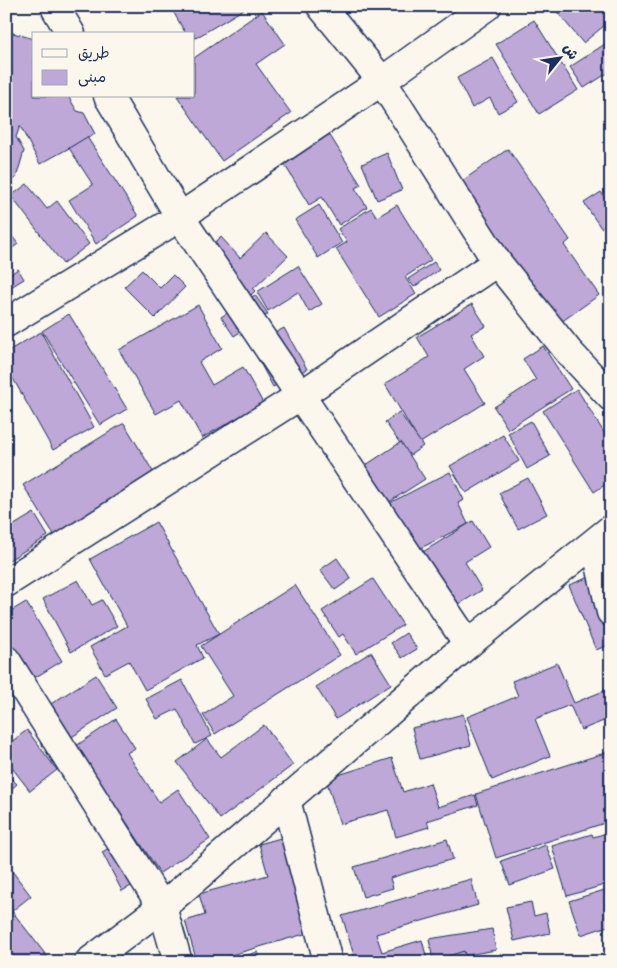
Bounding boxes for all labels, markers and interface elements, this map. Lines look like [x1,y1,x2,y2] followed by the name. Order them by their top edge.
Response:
[32,32,195,98] legend
[534,32,584,82] north arrow
[556,39,586,65] text: ش
[78,40,110,66] text: طريق
[78,64,106,90] text: مبنى

